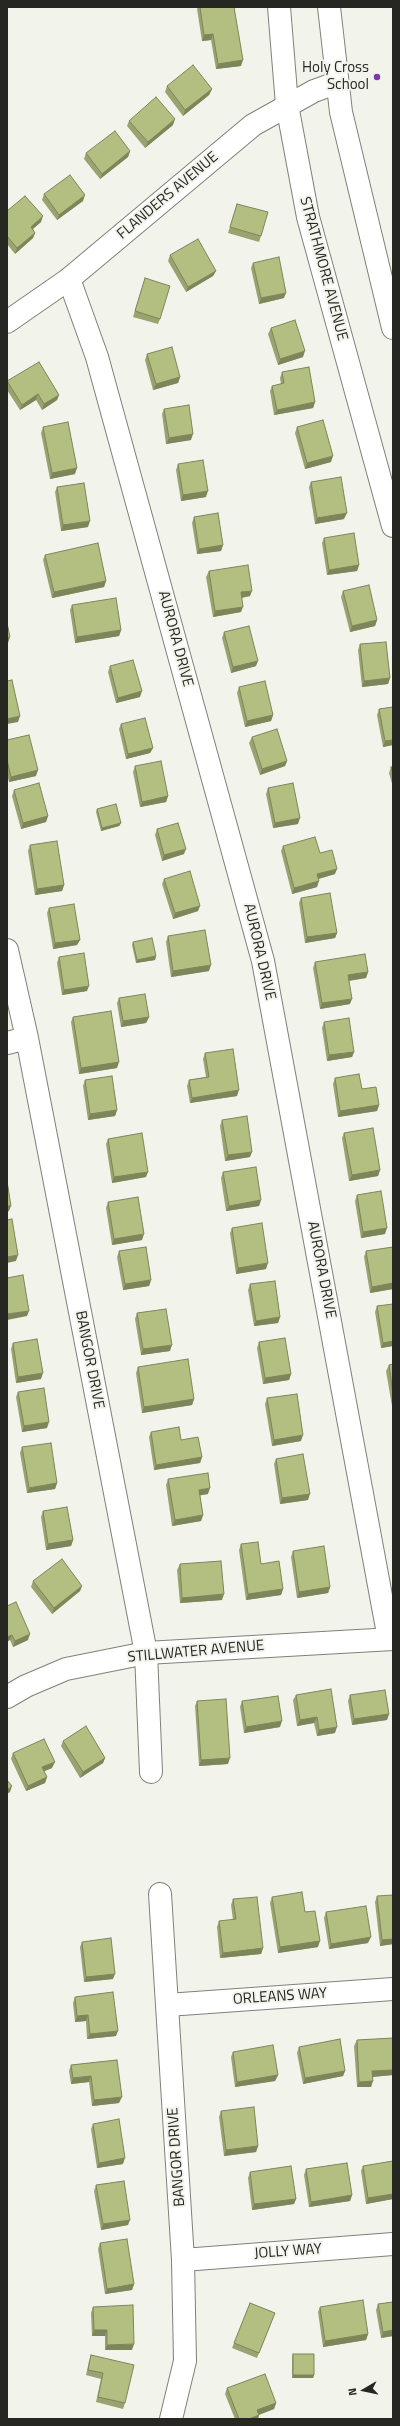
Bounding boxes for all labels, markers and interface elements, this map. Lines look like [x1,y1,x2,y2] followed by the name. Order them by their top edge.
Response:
[302,59,369,94] place label: Holy Cross School
[372,72,382,82] marker: Holy Cross School
[114,148,222,244] street label: FLANDERS AVENUE
[295,195,351,343] street label: STRATHMORE AVENUE
[154,589,196,689] street label: AURORA DRIVE
[239,902,279,1002] street label: AURORA DRIVE
[303,1220,339,1320] street label: AURORA DRIVE
[71,1309,107,1411] street label: BANGOR DRIVE
[127,1637,265,1667] street label: STILLWATER AVENUE
[232,1985,328,2009] street label: ORLEANS WAY
[165,2107,189,2207] street label: BANGOR DRIVE
[254,2241,322,2263] street label: JOLLY WAY
[344,2370,384,2410] north arrow
[344,2387,361,2397] text: N

